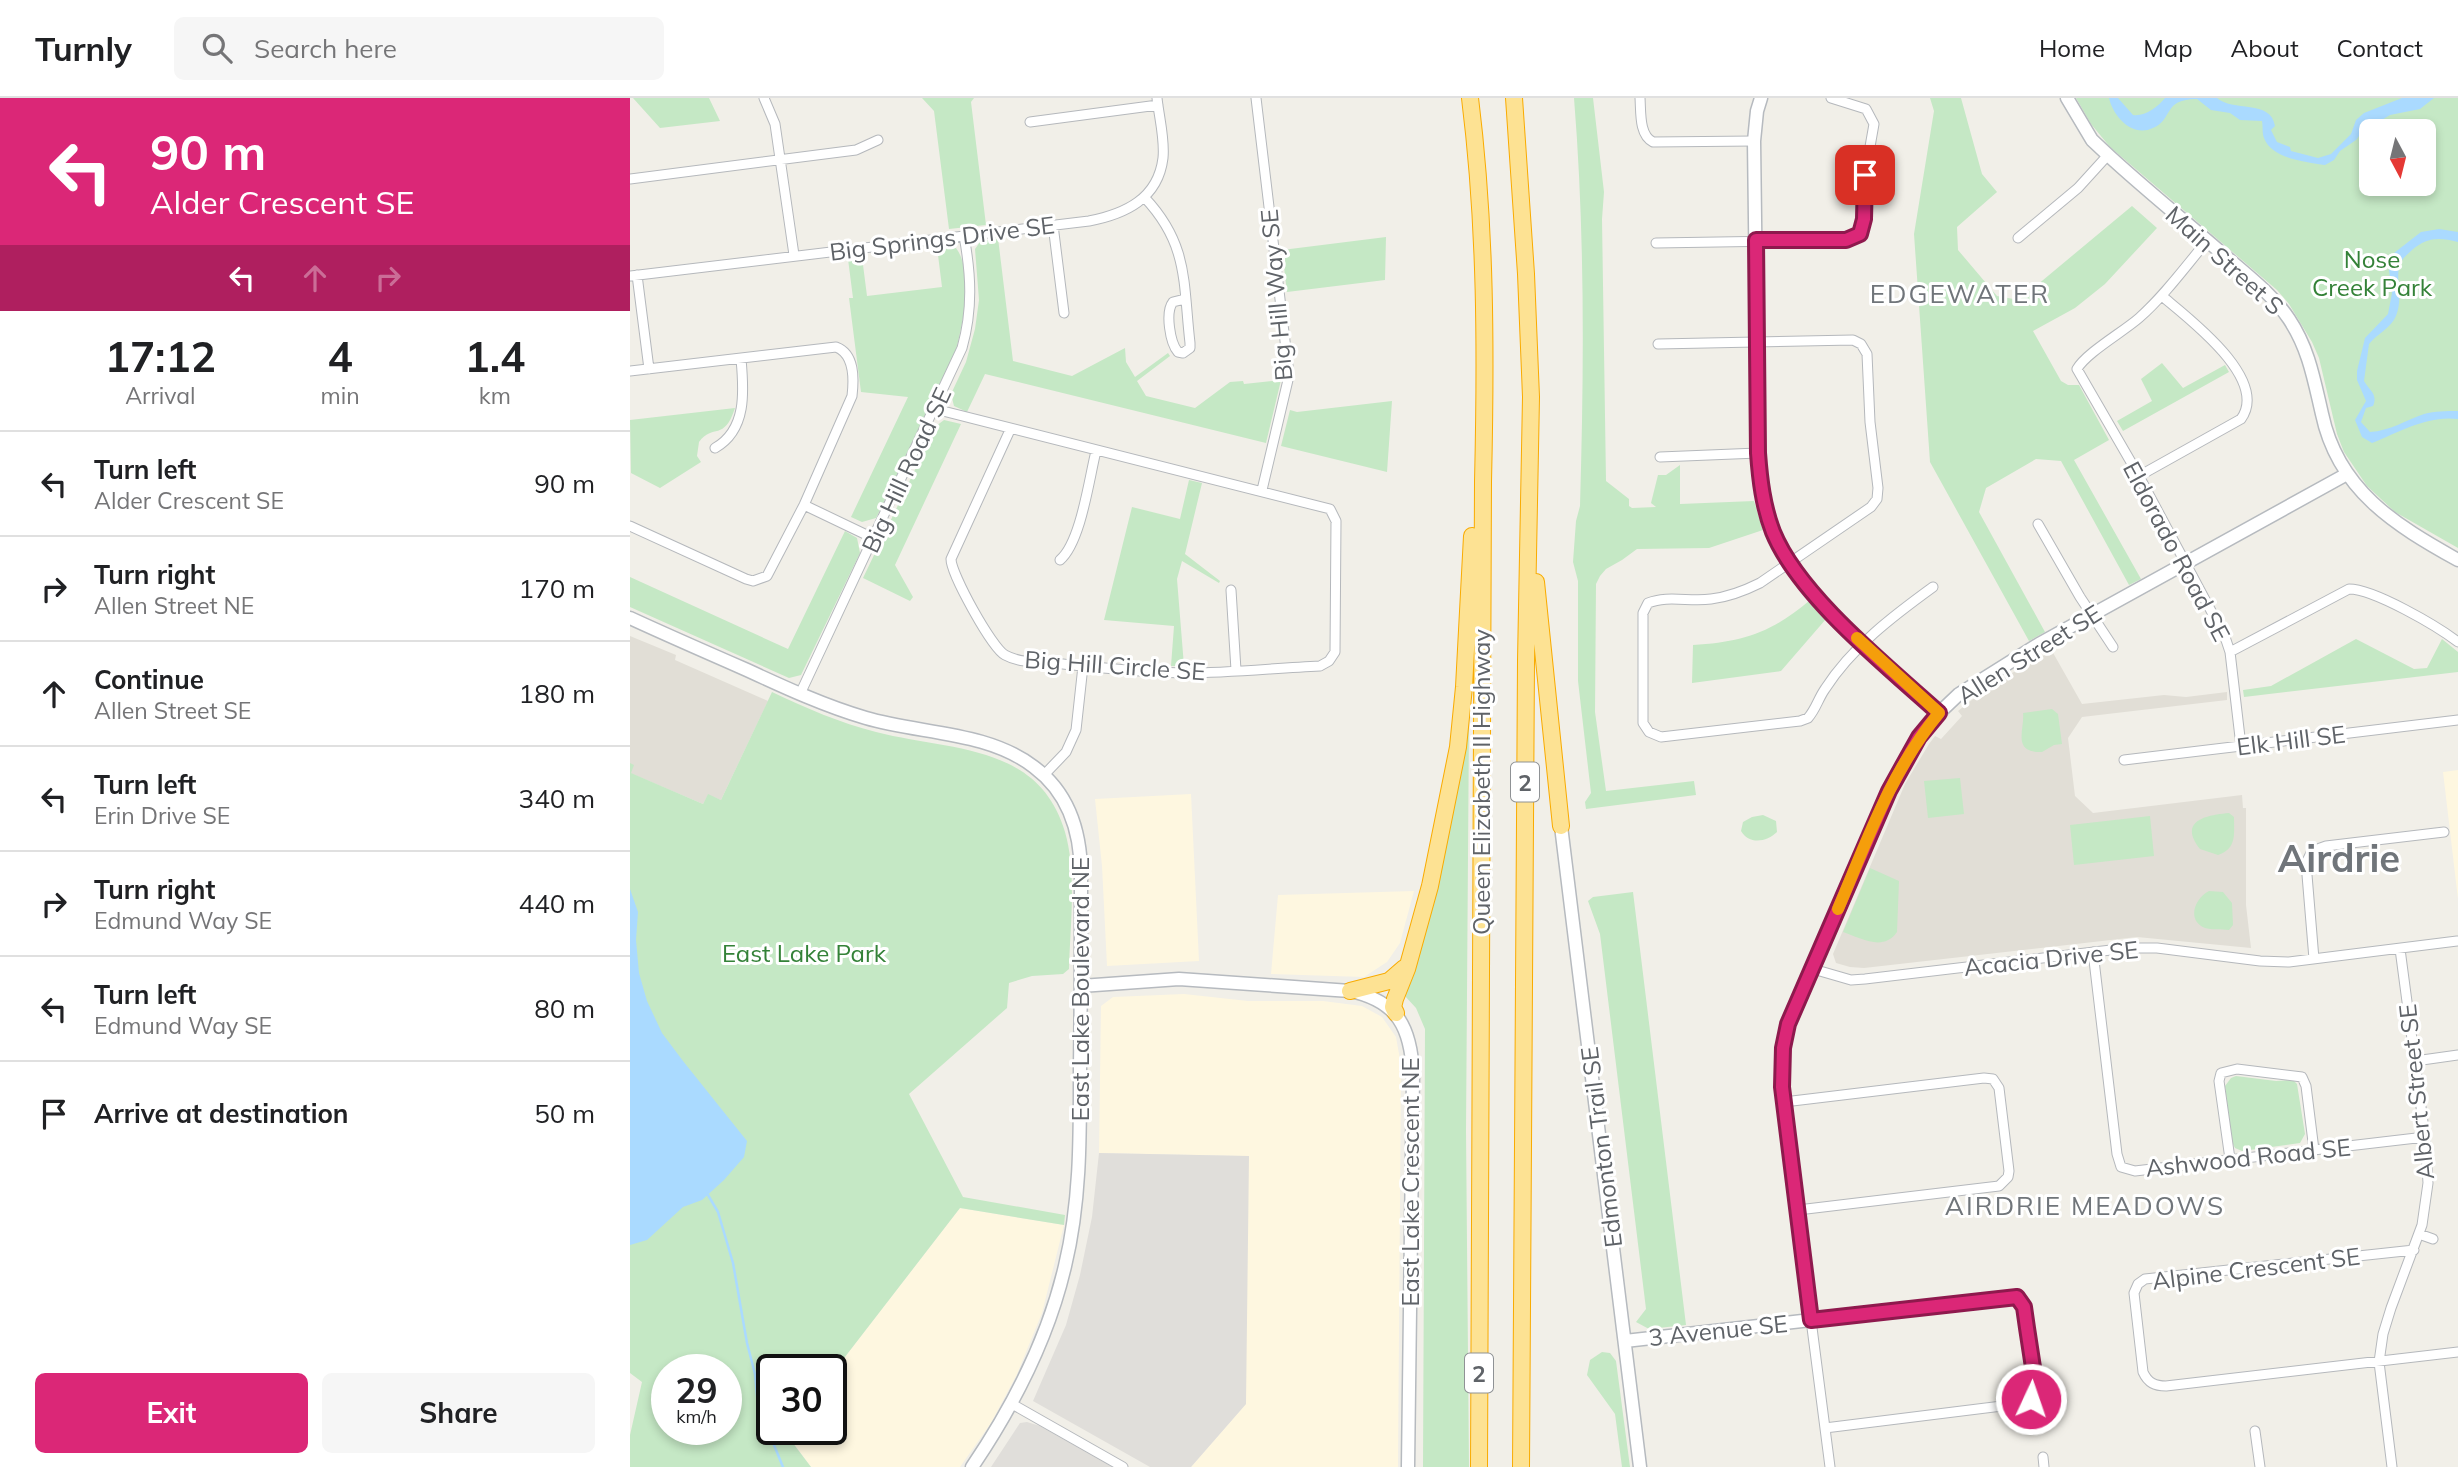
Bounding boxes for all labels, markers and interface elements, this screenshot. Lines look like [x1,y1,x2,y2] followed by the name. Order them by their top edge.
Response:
[174,17,664,80] search box
[35,28,132,69] text: Turnly
[198,29,236,67] icon: search
[254,32,397,65] text: Search here
[2039,33,2105,63] text: Home
[2143,33,2193,63] text: Map
[2231,33,2299,63] text: About
[2337,33,2423,63] text: Contact
[2359,119,2436,196] north arrow
[2359,119,2436,196] map controls
[150,121,266,182] text: 90 m
[35,126,126,217] icon: left
[1835,145,1895,205] pin
[1846,156,1884,194] icon: arrive
[150,182,414,222] text: Alder Crescent SE
[2160,199,2290,321] street label: Main Street S
[1254,208,1298,382] street label: Big Hill Way SE
[828,209,1056,267] street label: Big Springs Drive SE
[2312,244,2433,302] park label: Nose Creek Park
[223,259,261,297] icon: left
[296,259,334,297] icon: ahead
[369,259,407,297] icon: right
[1870,277,2050,310] district label: EDGEWATER
[105,330,216,383] text: 17:12
[328,330,353,383] text: 4
[464,330,525,383] text: 1.4
[125,381,195,410] text: Arrival
[321,381,360,410] text: min
[479,381,511,410] text: km
[855,383,957,557] street label: Big Hill Road SE
[94,453,196,486] text: Turn left
[2117,456,2237,646] street label: Eldorado Road SE
[35,465,73,503] icon: left
[534,467,595,500] text: 90 m
[94,486,284,515] text: Alder Crescent SE
[94,558,215,591] text: Turn right
[35,570,73,608] icon: right
[519,572,595,605] text: 170 m
[94,591,254,620] text: Allen Street NE
[1951,598,2107,710] street label: Allen Street SE
[1466,629,1496,935] street label: Queen Elizabeth II Highway
[1024,644,1206,686] street label: Big Hill Circle SE
[94,663,204,696] text: Continue
[35,675,73,713] icon: ahead
[519,677,595,710] text: 180 m
[94,696,251,725] text: Allen Street SE
[2235,718,2347,762] street label: Elk Hill SE
[1511,762,1539,802] road number: 2
[94,768,196,801] text: Turn left
[35,780,73,818] icon: left
[519,782,595,815] text: 340 m
[94,801,230,830] text: Erin Drive SE
[2278,834,2400,882] district label: Airdrie
[1065,857,1095,1121] street label: East Lake Boulevard NE
[94,873,215,906] text: Turn right
[35,885,73,923] icon: right
[519,887,595,920] text: 440 m
[94,906,272,935] text: Edmund Way SE
[1962,934,2140,982] street label: Acacia Drive SE
[722,938,887,968] park label: East Lake Park
[94,978,196,1011] text: Turn left
[35,990,73,1028] icon: left
[534,992,595,1025] text: 80 m
[2392,1003,2440,1181] street label: Albert Street SE
[94,1011,272,1040] text: Edmund Way SE
[1574,1045,1628,1249] street label: Edmonton Trail SE
[1395,1057,1425,1307] street label: East Lake Crescent NE
[35,1095,73,1133] icon: arrive
[94,1097,349,1130] text: Arrive at destination
[534,1097,595,1130] text: 50 m
[2144,1131,2352,1183] street label: Ashwood Road SE
[1945,1189,2225,1222] district label: AIRDRIE MEADOWS
[2150,1240,2362,1296] street label: Alpine Crescent SE
[1647,1308,1789,1352] street label: 3 Avenue SE
[756,1354,847,1445] speed limit sign: 30
[1465,1354,1493,1392] road number: 2
[1994,1362,2068,1436] position arrow
[675,1368,718,1412] text: 29
[35,1373,308,1453] button: Exit
[322,1373,595,1453] button: Share
[676,1405,717,1428] text: km/h

